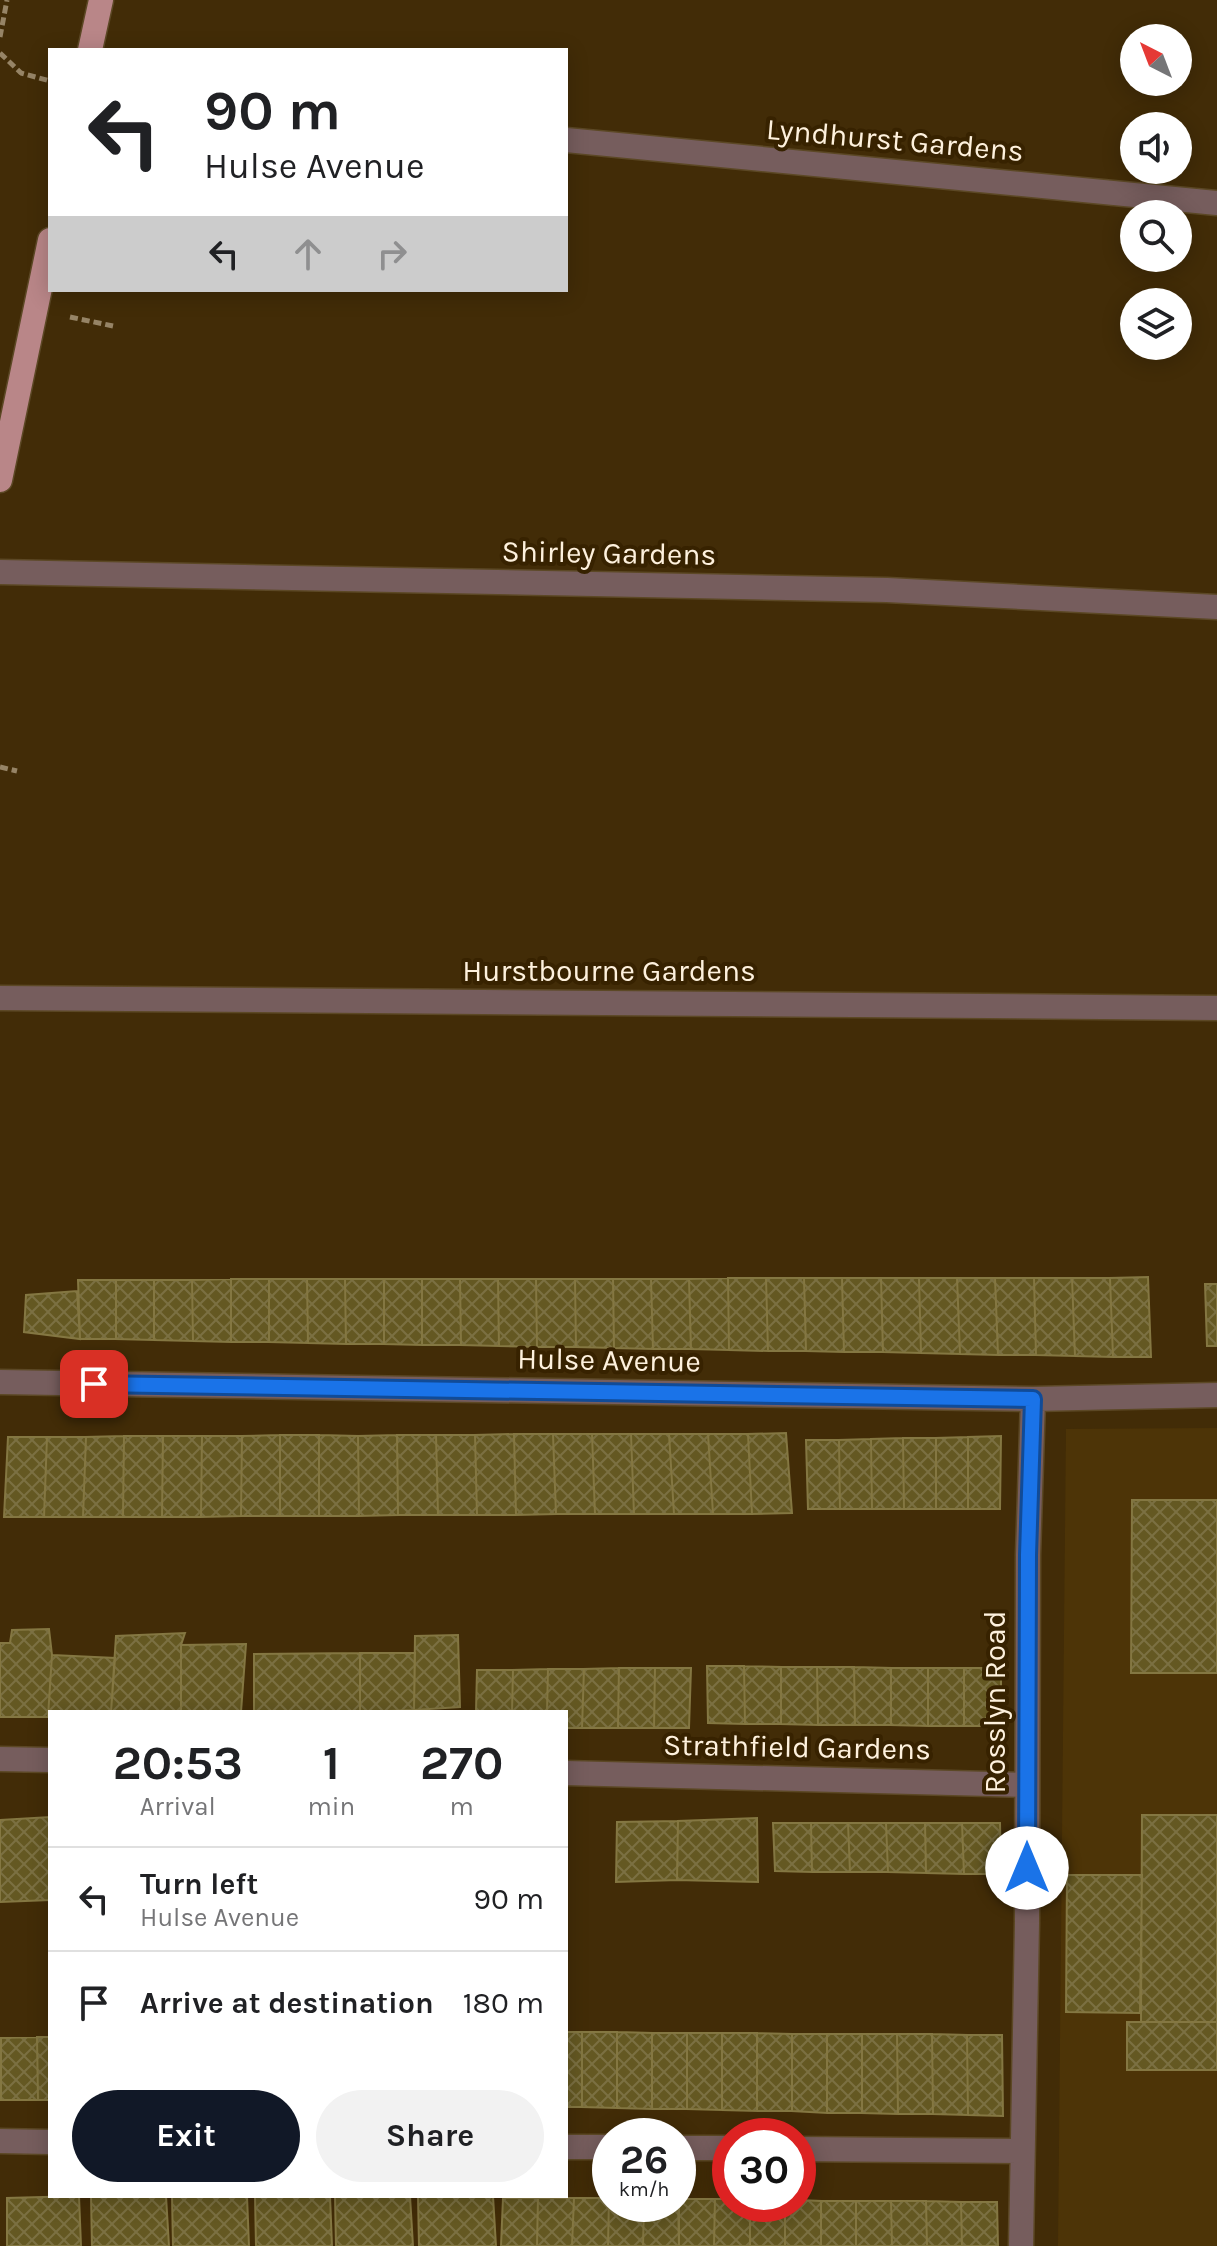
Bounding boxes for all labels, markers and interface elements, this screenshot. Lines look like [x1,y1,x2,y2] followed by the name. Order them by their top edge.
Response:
[1120,24,1192,96] north arrow
[1120,24,1192,360] map controls
[204,78,341,143] text: 90 m
[72,80,176,184] icon: left
[765,111,1025,169] street label: Lyndhurst Gardens
[1120,112,1192,184] button: sound
[204,145,424,187] text: Hulse Avenue
[1120,200,1192,272] button: search
[202,232,246,276] icon: left
[286,232,330,276] icon: ahead
[370,232,414,276] icon: right
[1120,288,1192,360] button: layers
[501,533,717,573] street label: Shirley Gardens
[462,953,756,989] street label: Hurstbourne Gardens
[517,1340,701,1380] street label: Hulse Avenue
[60,1350,128,1418] pin
[72,1362,116,1406] icon: arrive
[977,1611,1013,1793] street label: Rosslyn Road
[663,1727,931,1767] street label: Strathfield Gardens
[113,1735,243,1791] text: 20:53
[323,1735,340,1791] text: 1
[420,1735,503,1791] text: 270
[140,1791,216,1822] text: Arrival
[308,1791,355,1822] text: min
[449,1791,474,1822] text: m
[985,1826,1069,1910] position arrow
[140,1866,258,1902] text: Turn left
[72,1877,116,1921] icon: left
[474,1881,544,1917] text: 90 m
[140,1902,299,1933] text: Hulse Avenue
[72,1981,116,2025] icon: arrive
[140,1985,434,2021] text: Arrive at destination
[463,1985,544,2021] text: 180 m
[72,2090,300,2182] button: Exit
[316,2090,544,2182] button: Share
[712,2118,816,2222] speed limit sign: 30
[620,2136,668,2183] text: 26
[619,2178,669,2201] text: km/h

